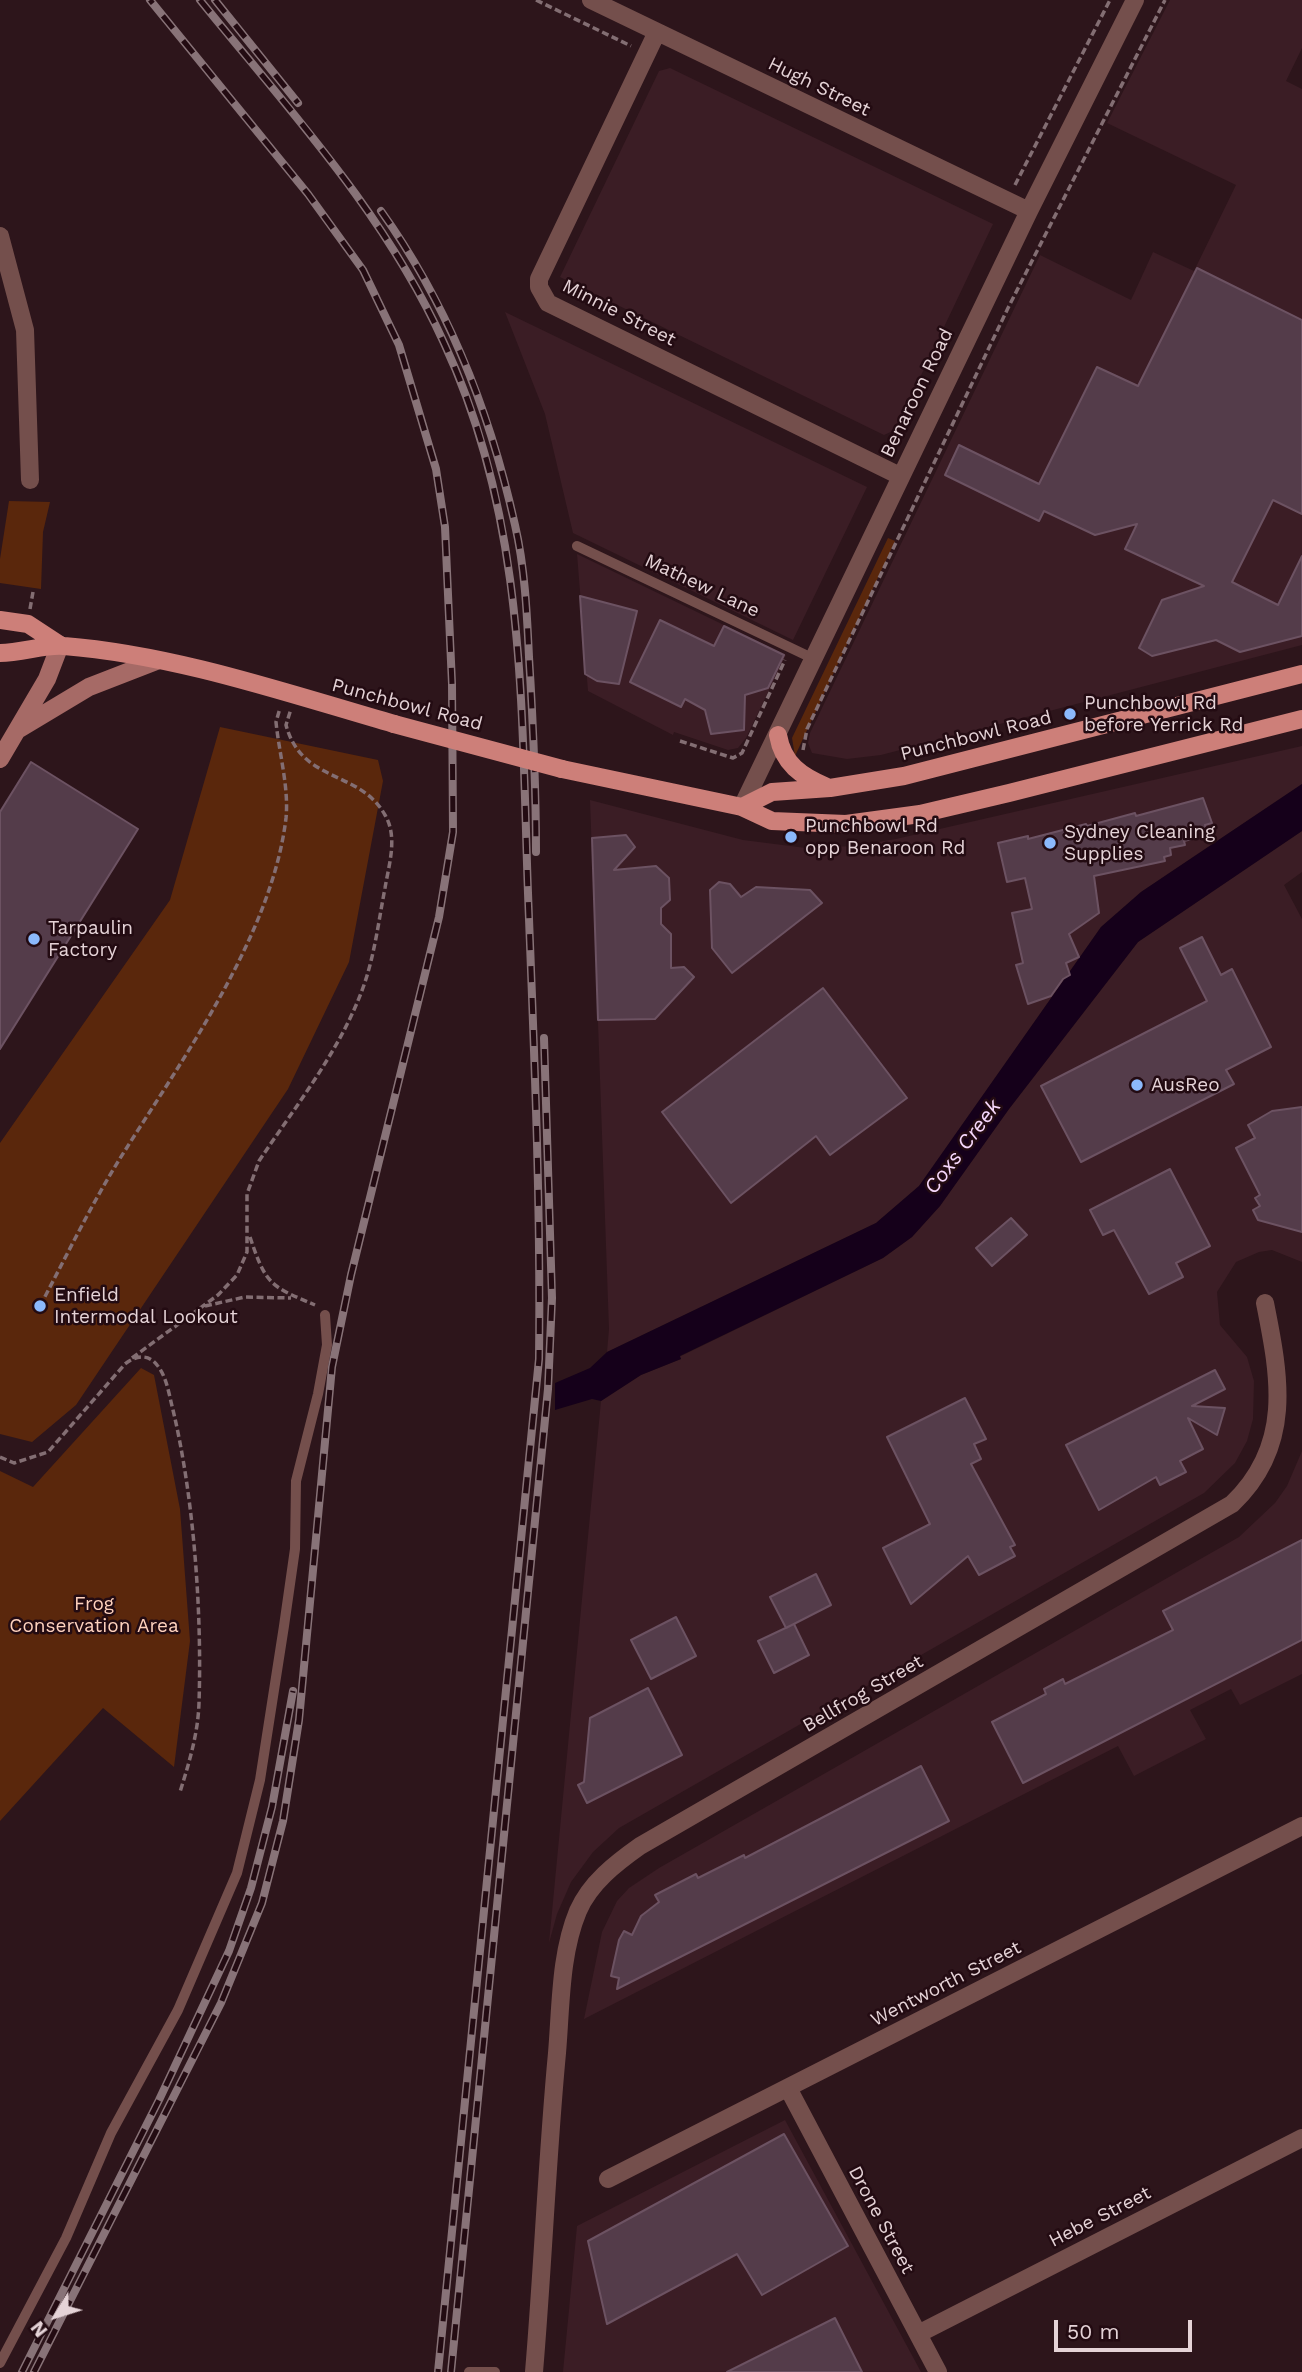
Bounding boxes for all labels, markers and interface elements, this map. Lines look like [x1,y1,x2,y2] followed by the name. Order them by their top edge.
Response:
[764,52,874,122] street label: Hugh Street
[558,275,680,351] street label: Minnie Street
[876,325,958,461] street label: Benaroon Road
[641,549,763,623] street label: Mathew Lane
[329,674,485,736] street label: Punchbowl Road
[1084,692,1243,736] place label: Punchbowl Rd before Yerrick Rd
[898,706,1054,766] street label: Punchbowl Road
[1062,706,1078,722] marker: Punchbowl Rd before Yerrick Rd
[805,815,965,859] place label: Punchbowl Rd opp Benaroon Rd
[1064,821,1215,865] place label: Sydney Cleaning Supplies
[783,829,799,845] marker: Punchbowl Rd opp Benaroon Rd
[1042,835,1058,851] marker: Sydney Cleaning Supplies
[48,917,133,961] place label: Tarpaulin Factory
[26,931,42,947] marker: Tarpaulin Factory
[1151,1074,1220,1096] place label: AusReo
[1129,1077,1145,1093] marker: AusReo
[919,1095,1007,1199] water label: Coxs Creek
[54,1284,238,1328] place label: Enfield Intermodal Lookout
[32,1298,48,1314] marker: Enfield Intermodal Lookout
[9,1593,179,1637] park label: Frog Conservation Area
[799,1650,927,1738] street label: Bellfrog Street
[867,1936,1025,2032] street label: Wentworth Street
[843,2162,919,2278] street label: Drone Street
[1045,2182,1155,2252] street label: Hebe Street
[21,2281,91,2351] north arrow
[1057,2306,1195,2350] scale bar
[26,2317,52,2342] text: N
[1067,2319,1119,2344] text: 50 m

